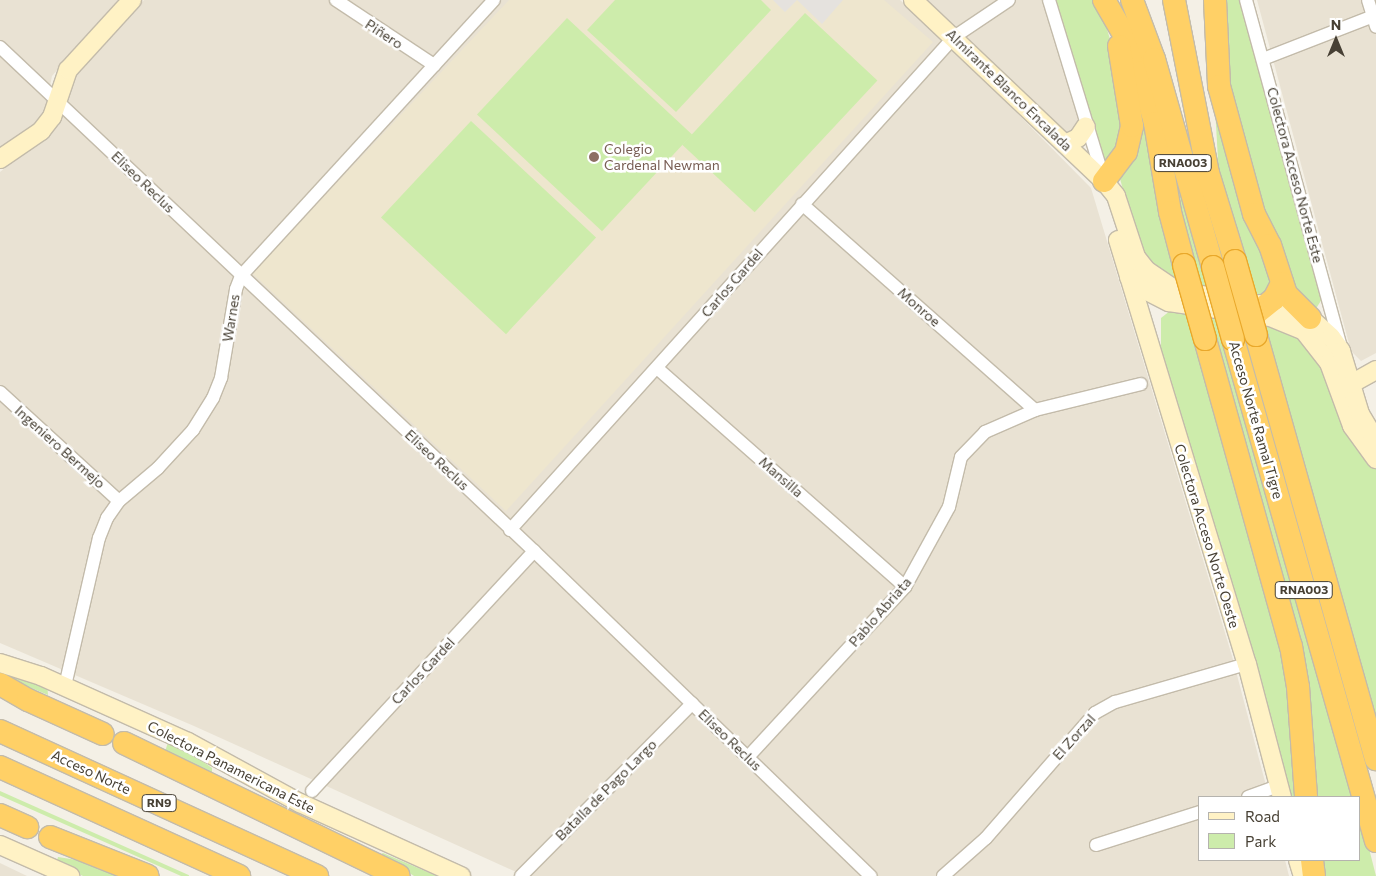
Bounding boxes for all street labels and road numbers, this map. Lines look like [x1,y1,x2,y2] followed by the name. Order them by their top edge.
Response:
[362,16,406,52] street label: Piñero
[943,26,1075,154] street label: Almirante Blanco Encalada
[1263,85,1327,265] street label: Colectora Acceso Norte Este
[108,148,178,216] street label: Eliseo Reclus
[1153,154,1213,172] road number: RNA003
[698,245,766,321] street label: Carlos Gardel
[894,284,944,330] street label: Monroe
[219,293,243,343] street label: Warnes
[1225,339,1287,501] street label: Acceso Norte Ramal Tigre
[11,402,109,492] street label: Ingeniero Bermejo
[402,426,472,494] street label: Eliseo Reclus
[1171,442,1243,630] street label: Colectora Acceso Norte Oeste
[755,453,807,501] street label: Mansilla
[845,574,915,650] street label: Pablo Abriata
[1274,580,1334,600] road number: RNA003
[388,634,458,708] street label: Carlos Gardel
[695,706,765,774] street label: Eliseo Reclus
[1049,711,1099,763] street label: El Zorzal
[145,717,317,817] street label: Colectora Panamericana Este
[552,736,660,844] street label: Batalla de Pago Largo
[49,746,133,798] street label: Acceso Norte
[142,794,176,812] road number: RN9

